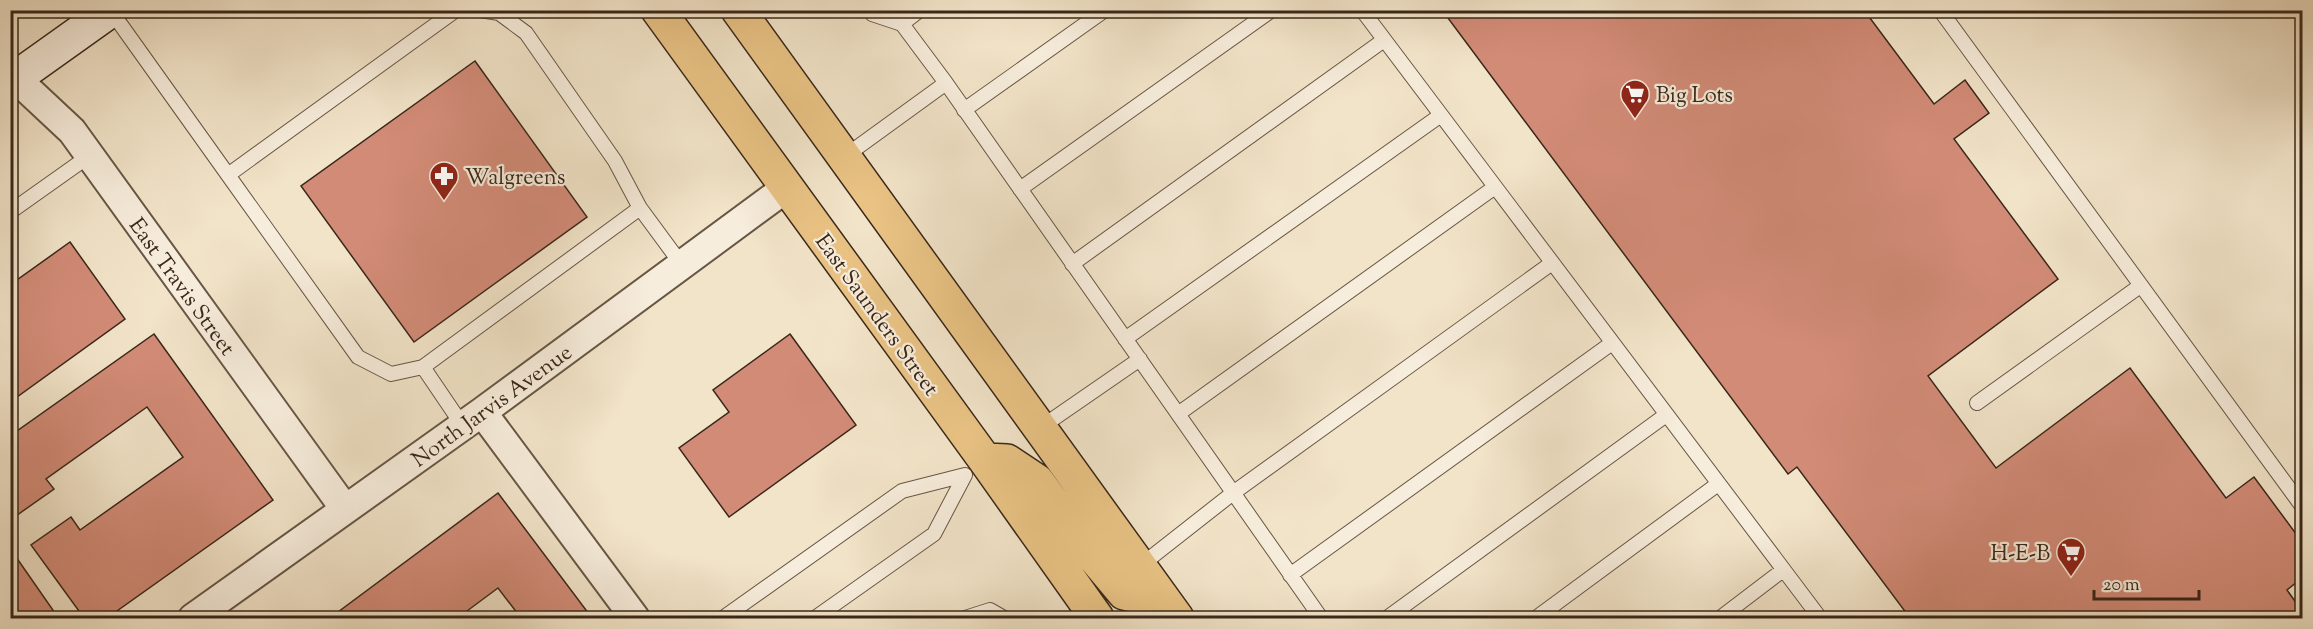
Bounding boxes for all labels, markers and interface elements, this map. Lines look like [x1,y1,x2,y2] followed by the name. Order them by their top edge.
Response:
[1619,78,1651,120] supermarket icon: Big Lots
[1656,81,1733,113] place label: Big Lots
[428,160,460,202] pharmacy icon: Walgreens
[465,163,565,195] place label: Walgreens
[119,212,242,364] street label: East Travis Street
[806,228,946,404] street label: East Saunders Street
[406,338,580,477] street label: North Jarvis Avenue
[2055,536,2087,578] supermarket icon: H-E-B
[1990,539,2050,571] place label: H-E-B
[2094,563,2199,601] scale bar
[2103,573,2140,599] text: 20 m

